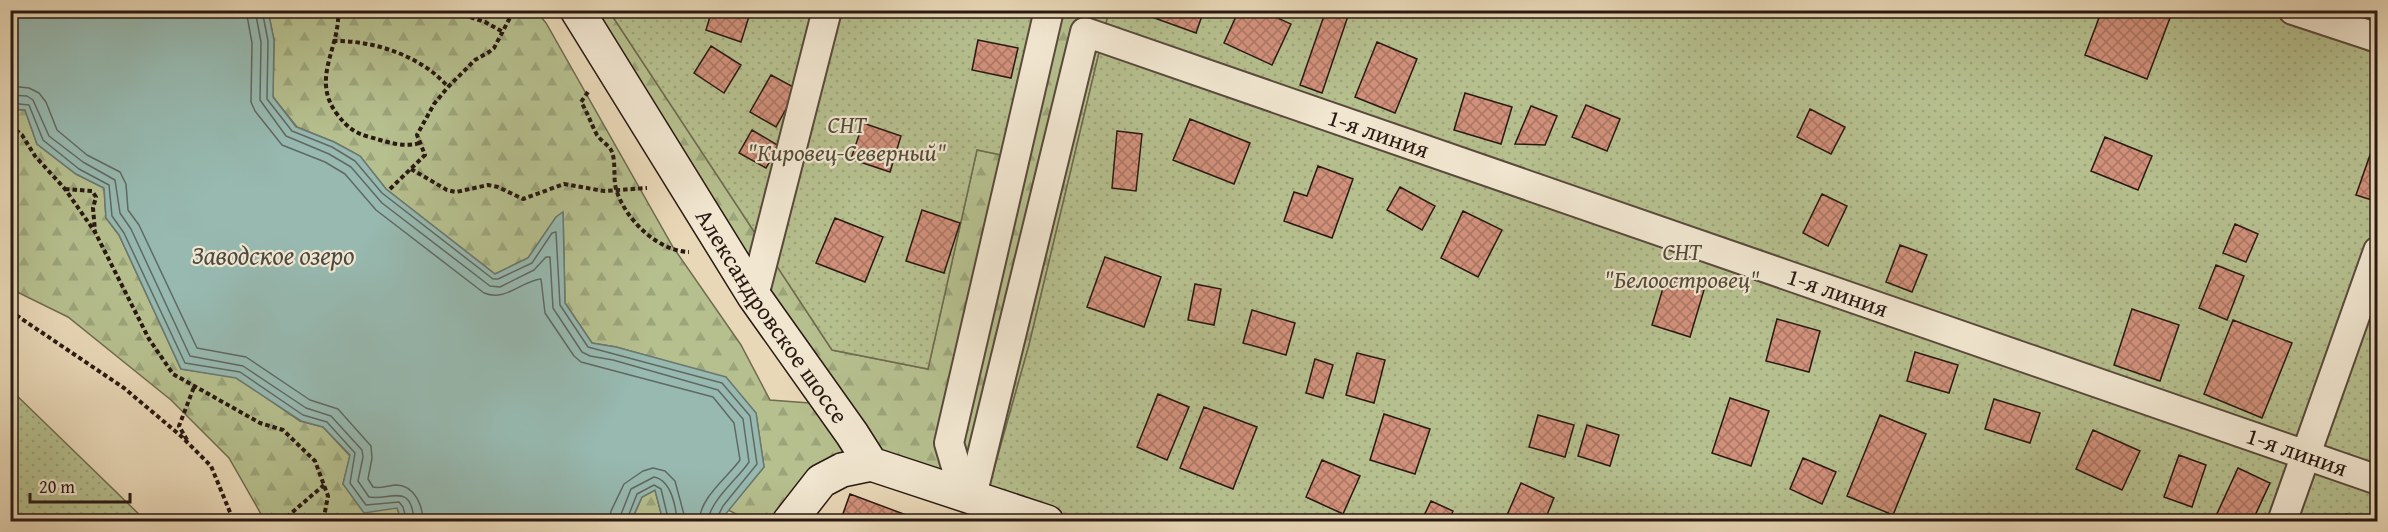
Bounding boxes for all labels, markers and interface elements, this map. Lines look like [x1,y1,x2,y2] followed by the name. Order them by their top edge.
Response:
[1323,99,1434,167] street label: 1-я линия
[748,107,947,170] park label: СНТ "Кировец-Северный"
[687,202,857,431] street label: Александровское шоссе
[1604,234,1760,297] park label: СНТ "Белоостровец"
[192,235,354,274] water label: Заводское озеро
[1782,259,1893,326] street label: 1-я линия
[2242,418,2352,485] street label: 1-я линия
[30,466,130,504] scale bar
[39,473,75,500] text: 20 m

